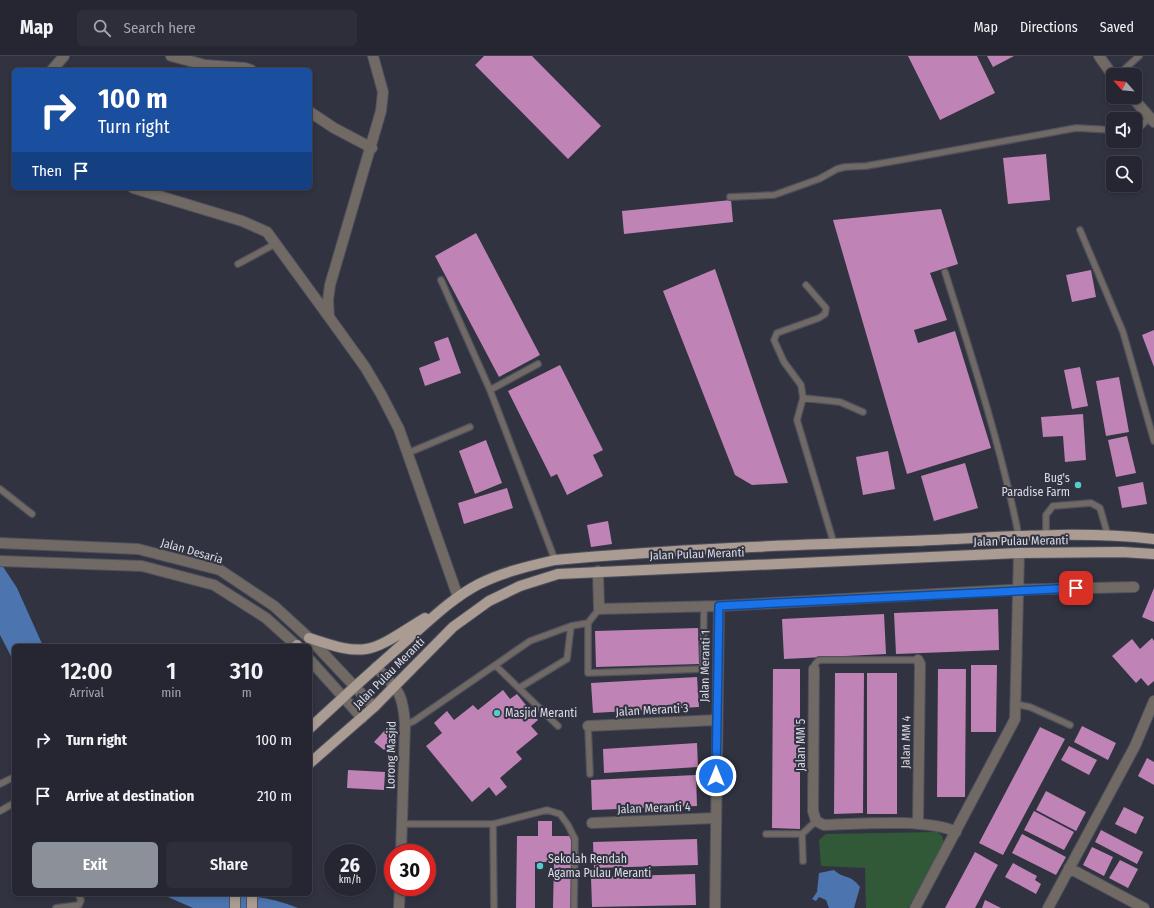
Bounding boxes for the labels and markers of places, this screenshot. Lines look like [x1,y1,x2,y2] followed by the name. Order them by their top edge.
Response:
[1002,471,1070,499] place label: Bug's Paradise Farm
[1073,480,1083,490] marker: Bug's Paradise Farm
[1059,571,1093,605] pin
[505,706,577,720] place label: Masjid Meranti
[492,708,502,718] marker: Masjid Meranti
[548,852,651,880] place label: Sekolah Rendah Agama Pulau Meranti
[535,861,545,871] marker: Sekolah Rendah Agama Pulau Meranti

